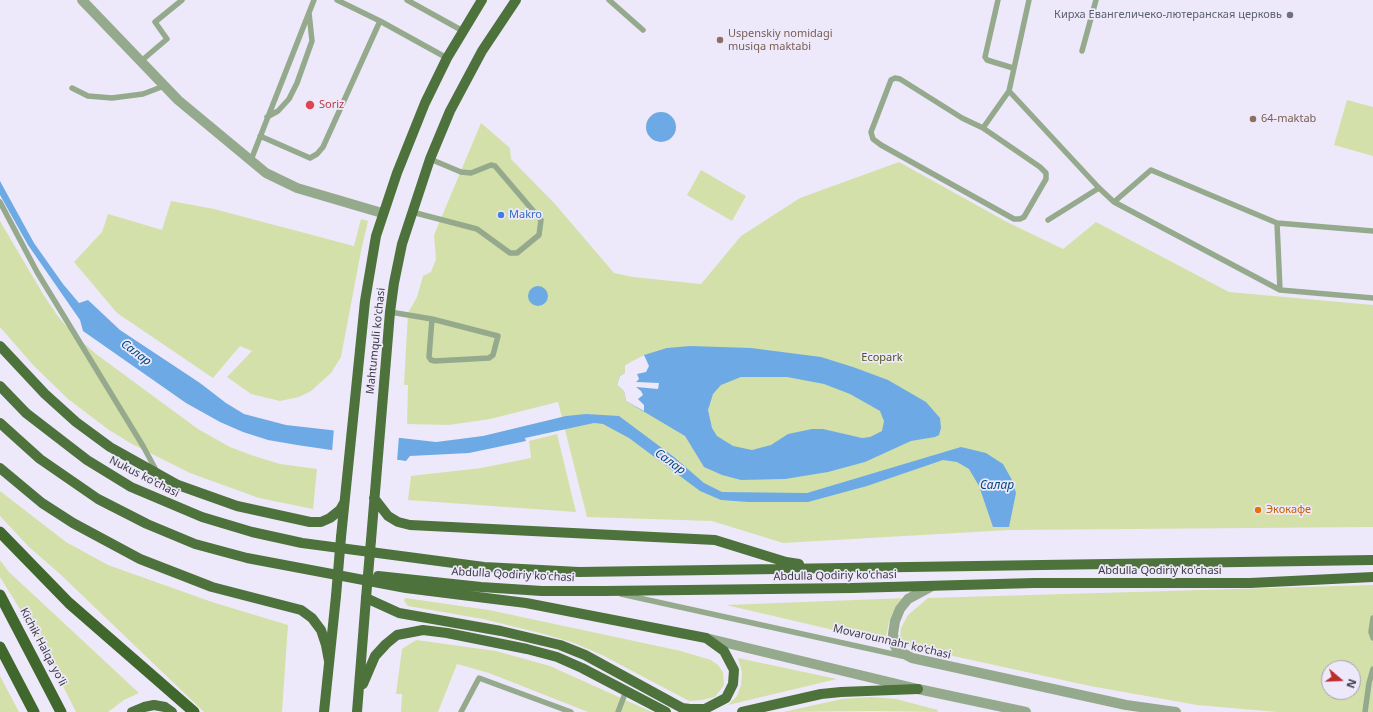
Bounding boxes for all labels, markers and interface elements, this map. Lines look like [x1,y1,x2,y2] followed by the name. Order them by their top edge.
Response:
[1054,8,1282,22] place label: Кирха Евангеличеко-лютеранская церковь
[1285,10,1295,20] marker: Кирха Евангеличеко-лютеранская церковь
[728,27,833,53] place label: Uspenskiy nomidagi musiqa maktabi
[715,35,725,45] marker: Uspenskiy nomidagi musiqa maktabi
[319,98,344,112] place label: Soriz
[304,99,316,111] marker: Soriz
[1261,112,1316,126] place label: 64-maktab
[1248,114,1258,124] marker: 64-maktab
[509,208,542,222] place label: Makro
[496,210,506,220] marker: Makro
[364,287,388,395] street label: Mahtumquli ko'chasi
[118,337,154,369] water label: Салар
[861,351,903,365] park label: Ecopark
[652,446,688,478] water label: Салар
[107,454,181,500] street label: Nukus ko'chasi
[980,479,1014,493] water label: Салар
[1266,503,1311,517] place label: Экокафе
[1253,505,1263,515] marker: Экокафе
[1098,564,1222,578] street label: Abdulla Qodiriy ko'chasi
[451,565,575,585] street label: Abdulla Qodiriy ko'chasi
[773,568,897,584] street label: Abdulla Qodiriy ko'chasi
[17,606,69,688] street label: Kichik Halqa yo'li
[832,622,952,662] street label: Movarounnahr ko'chasi
[1321,660,1361,700] north arrow
[1343,677,1360,690] text: N

